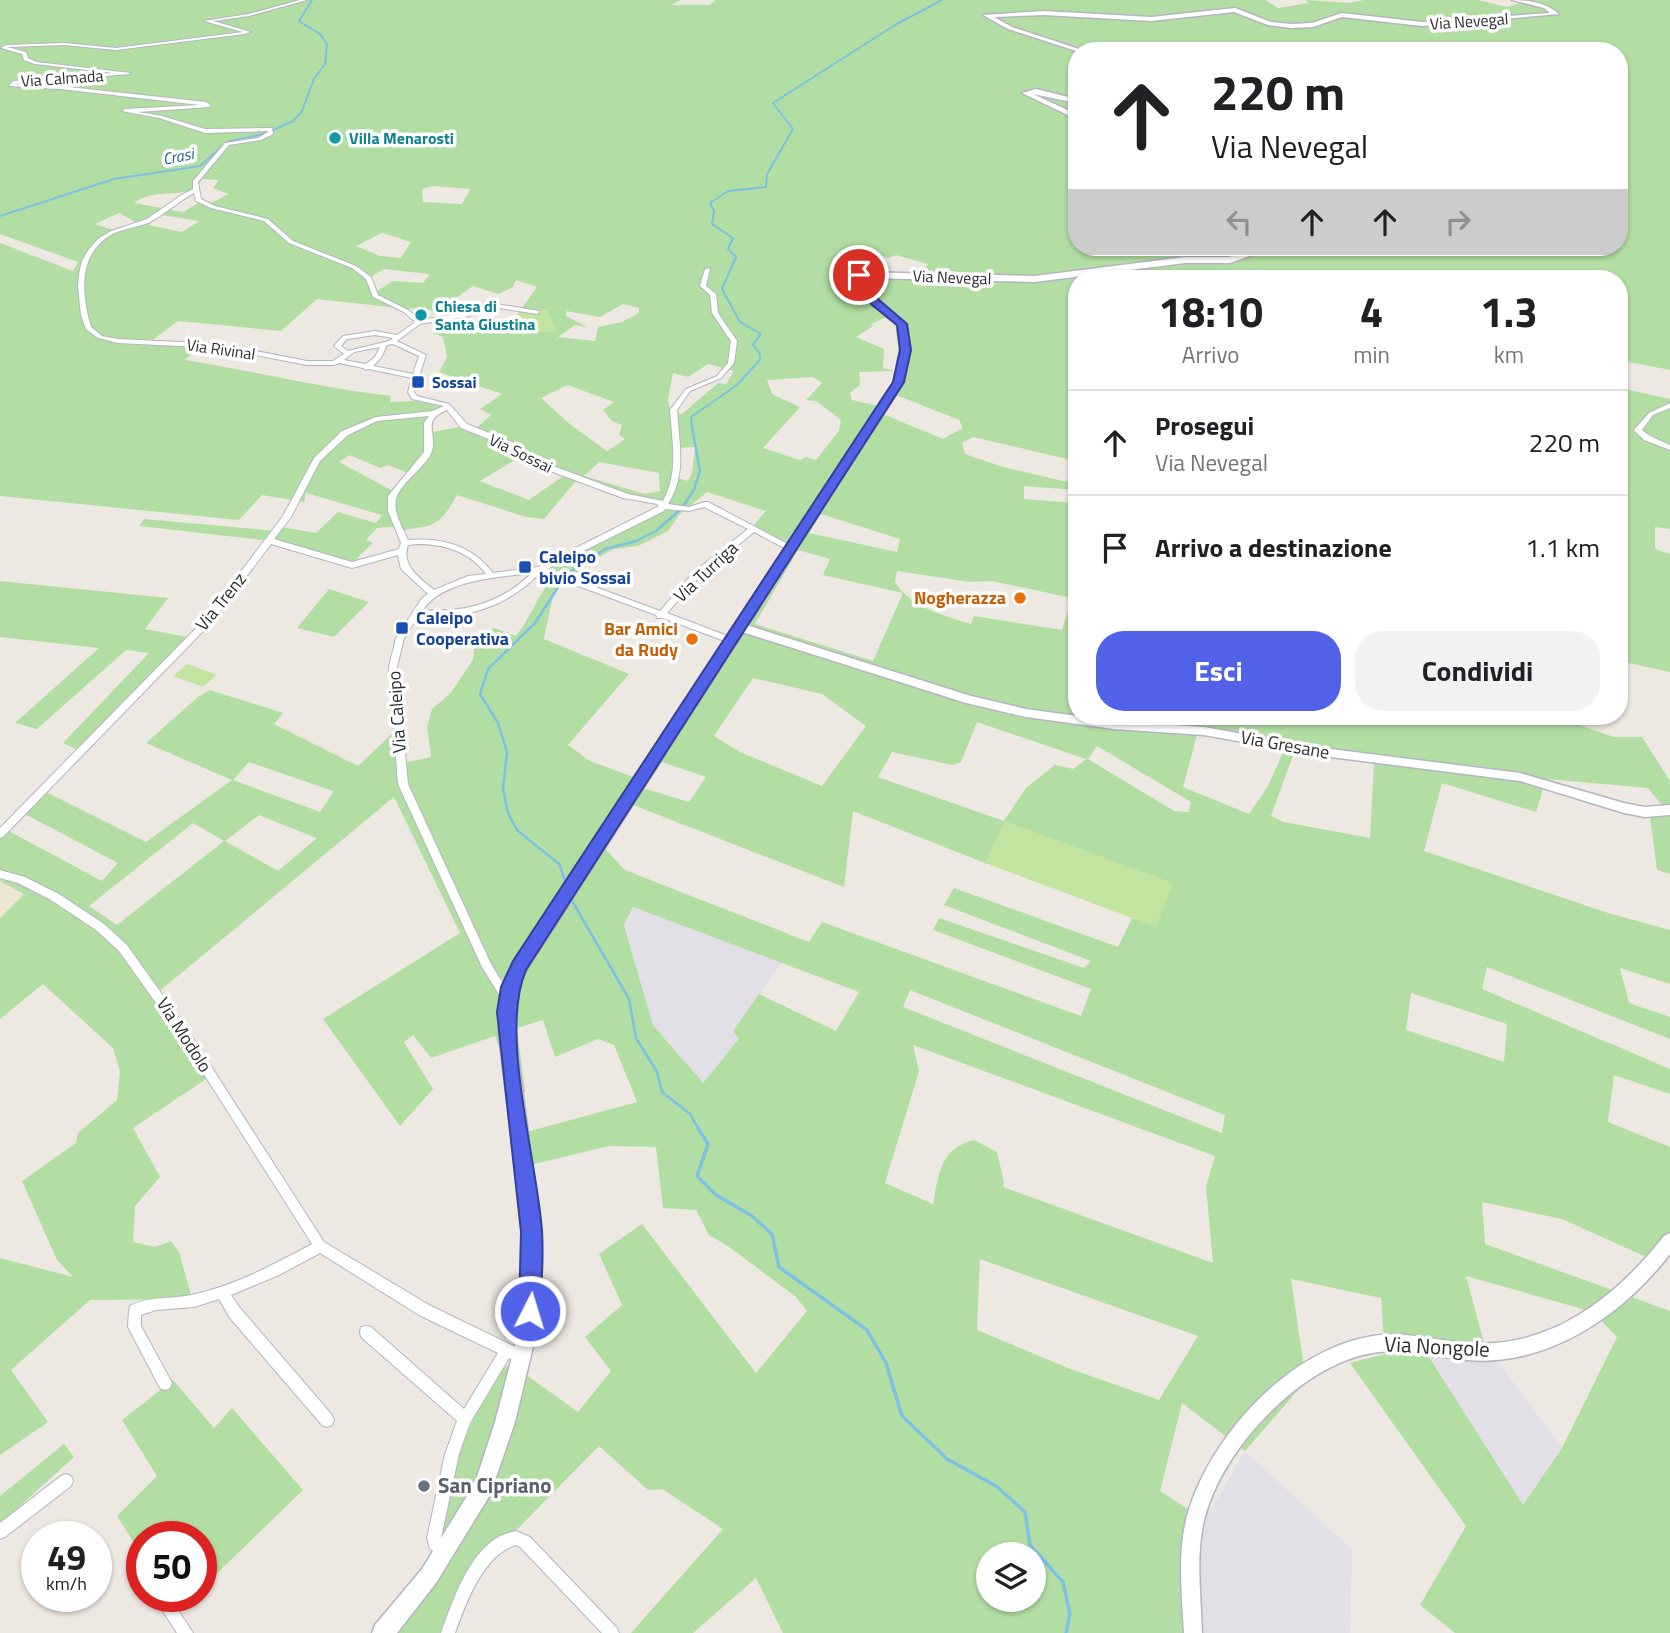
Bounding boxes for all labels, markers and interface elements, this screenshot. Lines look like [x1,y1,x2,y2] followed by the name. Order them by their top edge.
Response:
[1429,6,1509,36] street label: Via Nevegal
[1211,54,1345,129] text: 220 m
[20,63,104,93] street label: Via Calmada
[1096,70,1187,161] icon: ahead
[1211,122,1368,170] text: Via Nevegal
[349,126,454,150] place label: Villa Menarosti
[327,130,343,146] marker: Villa Menarosti
[160,141,197,171] water label: Crasi
[1220,203,1258,241] icon: left
[1293,203,1331,241] icon: ahead
[1366,203,1404,241] icon: ahead
[1439,203,1477,241] icon: right
[829,245,889,305] pin
[840,256,878,294] icon: arrive
[912,264,992,290] street label: Via Nevegal
[1158,279,1263,343] text: 18:10
[1360,279,1383,343] text: 4
[1480,279,1538,343] text: 1.3
[435,294,536,336] place label: Chiesa di Santa Giustina
[413,307,429,323] marker: Chiesa di Santa Giustina
[185,332,257,366] street label: Via Rivinal
[1182,337,1239,372] text: Arrivo
[1353,337,1390,372] text: min
[1494,337,1524,372] text: km
[432,370,477,394] place label: Sossai
[410,374,426,390] marker: Sossai
[1155,406,1254,445] text: Prosegui
[1529,423,1600,462] text: 220 m
[1096,424,1134,462] icon: ahead
[485,427,557,479] street label: Via Sossai
[1155,445,1268,480] text: Via Nevegal
[1155,528,1392,567] text: Arrivo a destinazione
[1525,528,1600,567] text: 1.1 km
[1096,529,1134,567] icon: arrive
[667,535,744,609] street label: Via Turriga
[539,543,631,591] place label: Caleipo bivio Sossai
[517,559,533,575] marker: Caleipo bivio Sossai
[189,567,253,637] street label: Via Trenz
[914,584,1006,611] place label: Nogherazza
[1012,590,1028,606] marker: Nogherazza
[416,604,509,652] place label: Caleipo Cooperativa
[604,615,678,663] place label: Bar Amici da Rudy
[394,620,410,636] marker: Caleipo Cooperativa
[684,631,700,647] marker: Bar Amici da Rudy
[1096,631,1341,711] button: Esci
[1355,631,1600,711] button: Condividi
[380,670,413,754] street label: Via Caleipo
[1239,723,1332,766] street label: Via Gresane
[150,992,219,1078] street label: Via Modolo
[493,1274,567,1348] position arrow
[1383,1327,1491,1365] street label: Via Nongole
[438,1469,551,1501] place label: San Cipriano
[416,1478,432,1494] marker: San Cipriano
[126,1521,217,1612] speed limit sign: 50
[47,1530,86,1584] text: 49
[976,1542,1046,1612] map controls
[976,1542,1046,1612] button: layers
[46,1570,87,1597] text: km/h

